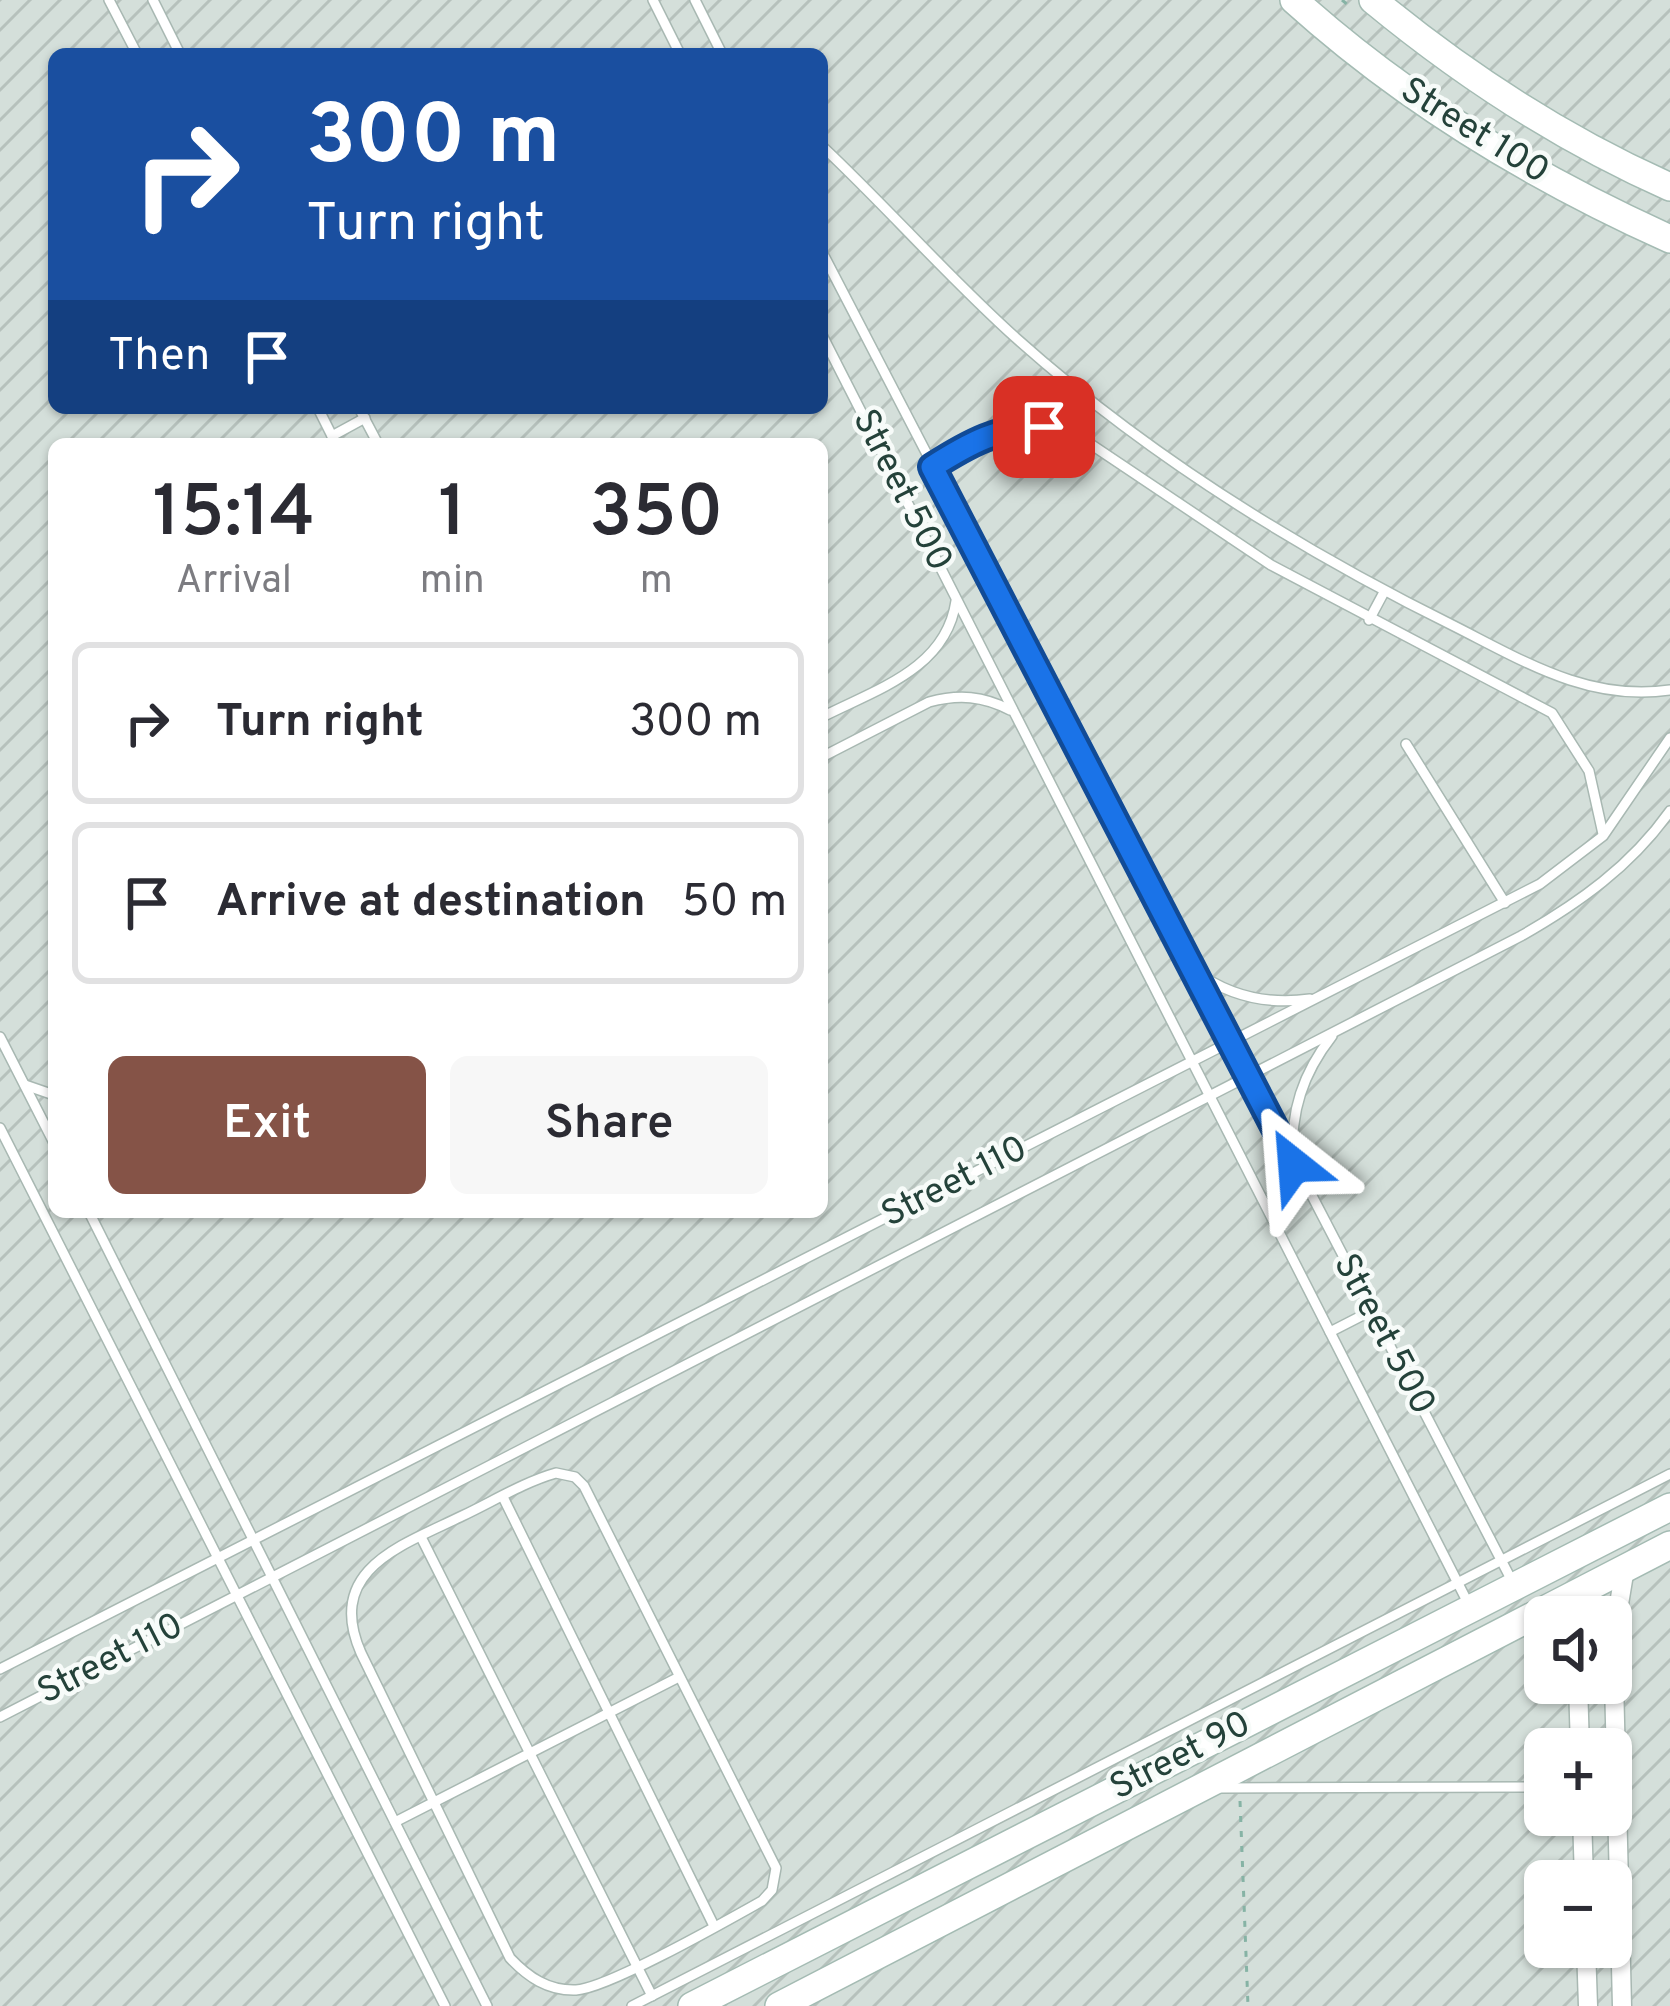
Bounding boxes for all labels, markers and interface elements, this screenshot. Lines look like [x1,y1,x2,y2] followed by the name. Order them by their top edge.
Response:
[1391,68,1557,196] street label: Street 100
[306,87,560,193] text: 300 m
[108,96,264,252] icon: right
[306,191,545,260] text: Turn right
[234,324,300,390] icon: arrive
[108,329,210,386] text: Then
[993,376,1095,478] pin
[1011,394,1077,460] icon: arrive
[841,402,961,580] street label: Street 500
[152,470,315,562] text: 15:14
[438,470,466,562] text: 1
[589,470,724,562] text: 350
[176,558,292,607] text: Arrival
[420,558,485,607] text: min
[640,558,673,607] text: m
[114,690,180,756] icon: right
[216,695,424,752] text: Turn right
[629,695,762,752] text: 300 m
[114,870,180,936] icon: arrive
[216,875,646,932] text: Arrive at destination
[682,875,787,932] text: 50 m
[108,1056,426,1194] button: Exit
[450,1056,768,1194] button: Share
[1231,1102,1357,1228] position arrow
[874,1127,1036,1239] street label: Street 110
[1321,1247,1445,1423] street label: Street 500
[1524,1596,1632,1968] map controls
[1524,1596,1632,1704] button: sound
[30,1604,192,1716] street label: Street 110
[1103,1702,1259,1812] street label: Street 90
[1524,1728,1632,1836] button: +
[1524,1860,1632,1968] button: −

